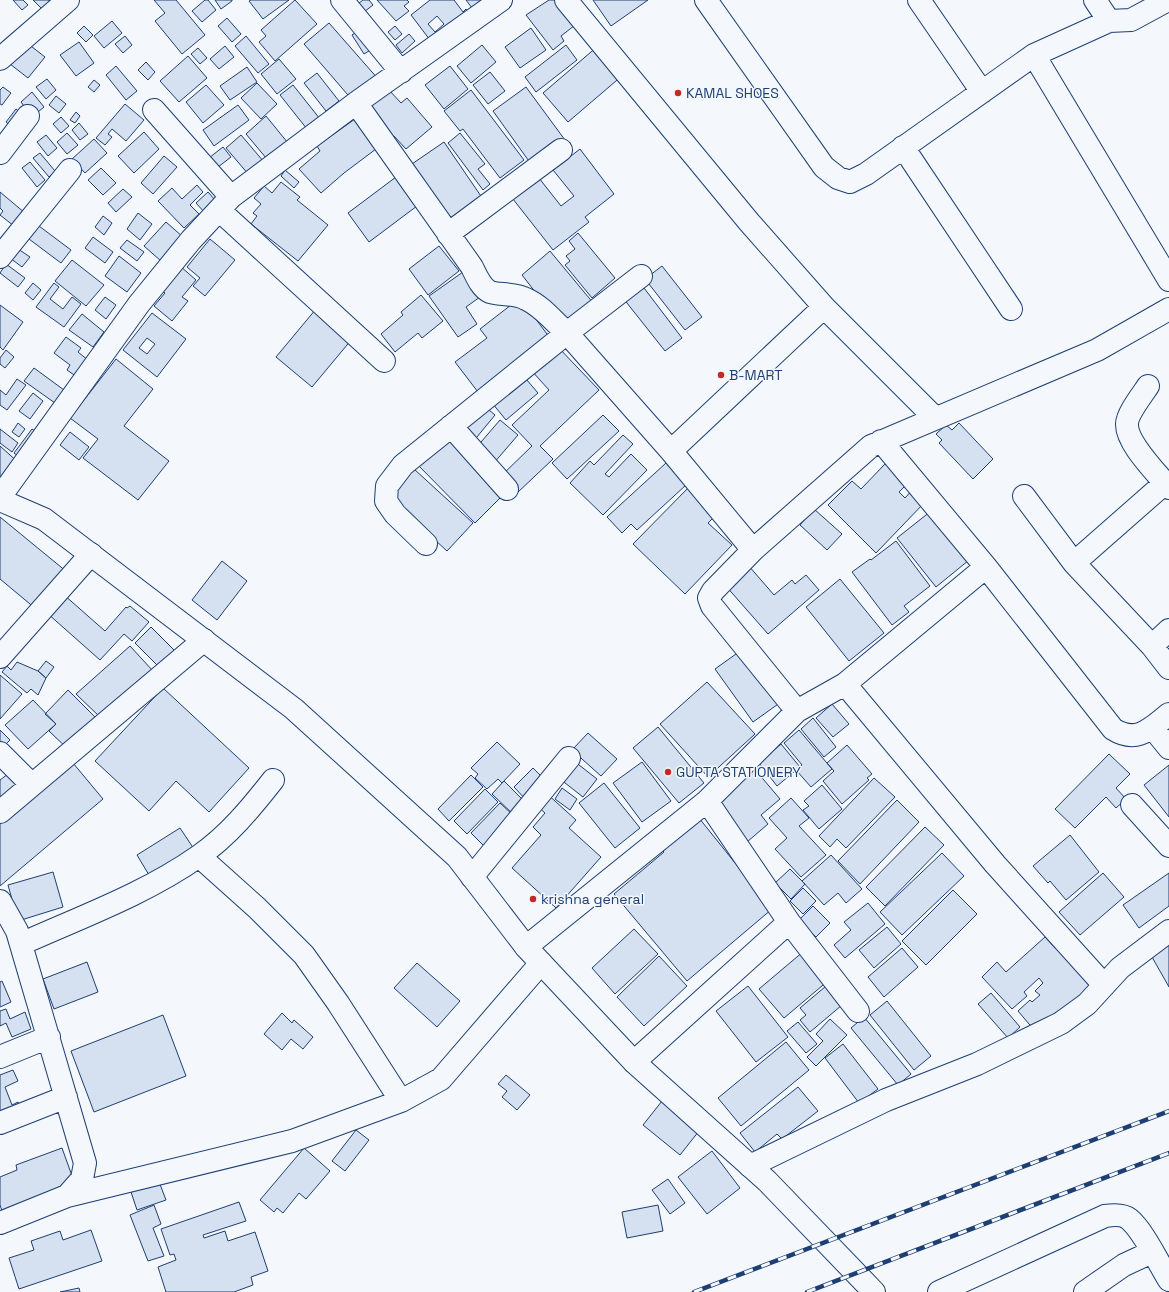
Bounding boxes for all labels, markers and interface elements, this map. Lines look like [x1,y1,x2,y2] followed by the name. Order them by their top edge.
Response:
[686,84,779,102] place label: KAMAL SHOES
[673,88,683,98] marker: KAMAL SHOES
[729,366,782,384] place label: B-MART
[716,370,726,380] marker: B-MART
[676,763,801,781] place label: GUPTA STATIONERY
[663,767,673,777] marker: GUPTA STATIONERY
[541,890,644,908] place label: krishna general
[528,894,538,904] marker: krishna general

